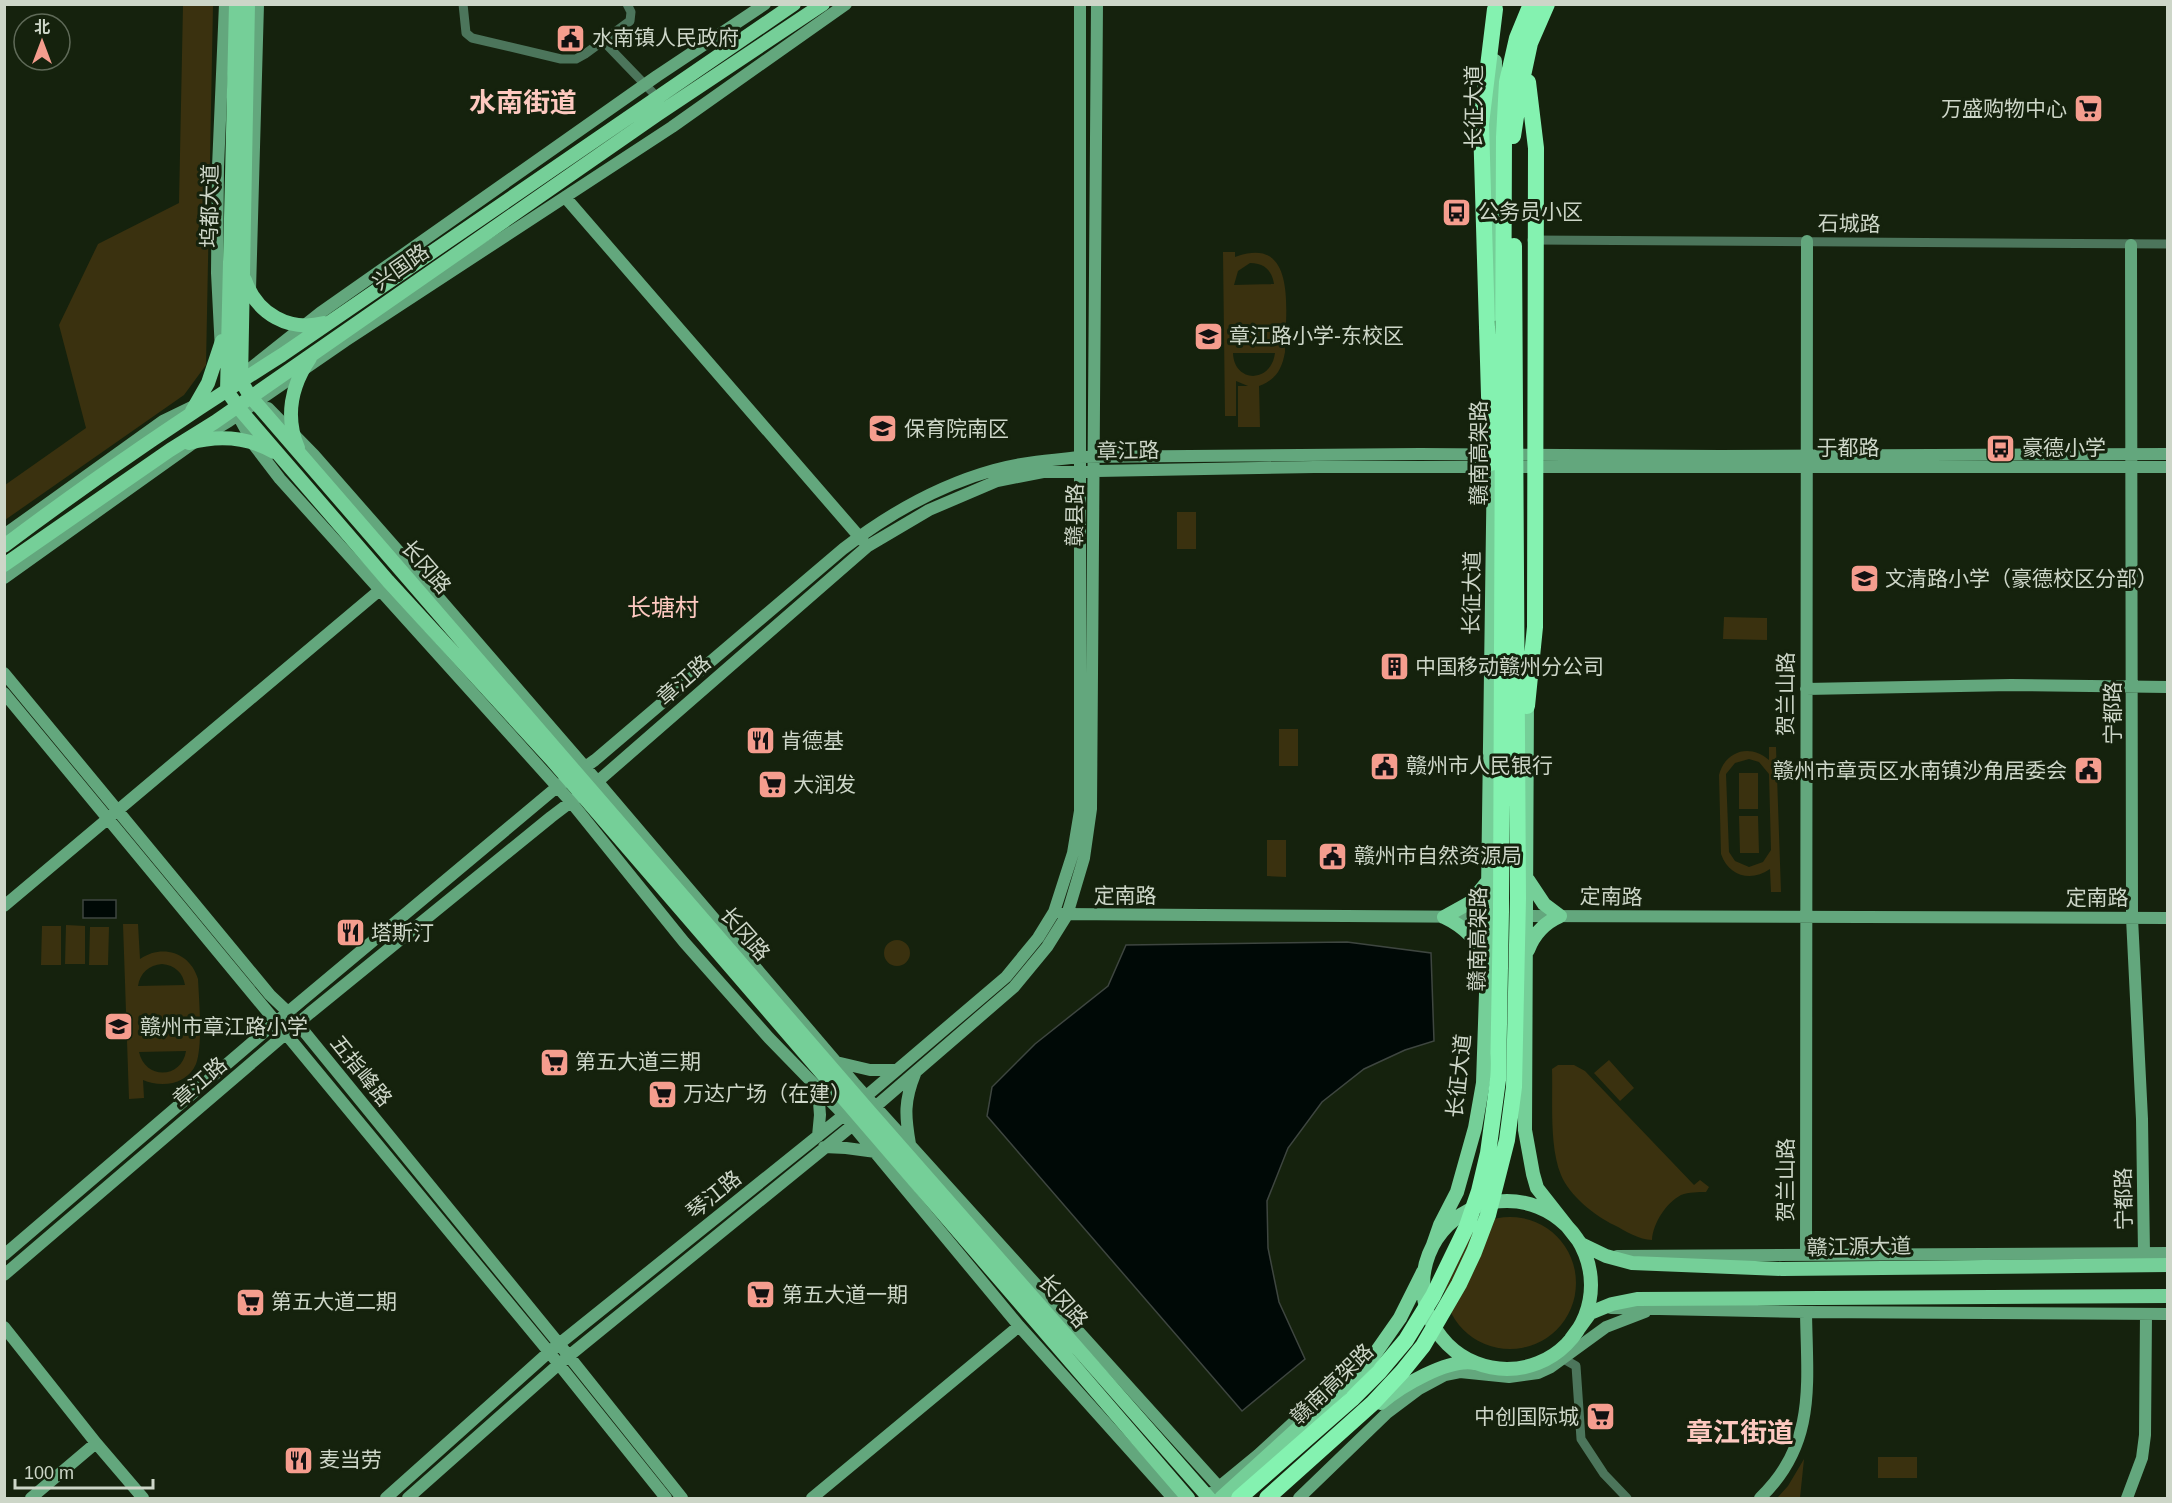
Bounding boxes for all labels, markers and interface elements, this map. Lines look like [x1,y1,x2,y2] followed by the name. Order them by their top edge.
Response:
[12,12,72,72] north arrow
[34,19,50,36] text: 北
[555,22,587,54] public building icon: 水南镇人民政府
[592,26,739,49] place label: 水南镇人民政府
[1462,65,1485,149] street label: 长征大道
[469,88,577,118] district label: 水南街道
[2072,93,2104,125] supermarket icon: 万盛购物中心
[1941,97,2067,120] place label: 万盛购物中心
[197,164,222,248] street label: 坞都大道
[1441,196,1473,228] bus stop icon: 公务员小区
[1478,200,1583,223] place label: 公务员小区
[1817,211,1881,236] street label: 石城路
[368,239,433,294] street label: 兴国路
[1192,320,1224,352] school or university icon: 章江路小学-东校区
[1229,324,1404,347] place label: 章江路小学-东校区
[1467,401,1490,506] street label: 赣南高架路
[867,413,899,445] school or university icon: 保育院南区
[904,417,1009,440] place label: 保育院南区
[1985,432,2017,464] bus stop icon: 豪德小学
[1817,436,1880,459] street label: 于都路
[2022,436,2106,459] place label: 豪德小学
[1096,438,1160,463] street label: 章江路
[1062,483,1087,547] street label: 赣县路
[397,535,456,598] street label: 长冈路
[1459,551,1484,635] street label: 长征大道
[1848,563,1880,595] school or university icon: 文清路小学（豪德校区分部）
[1885,567,2158,590] place label: 文清路小学（豪德校区分部）
[627,594,699,621] district label: 长塘村
[652,650,715,709] street label: 章江路
[1378,651,1410,683] building icon: 中国移动赣州分公司
[1774,652,1797,736] street label: 贺兰山路
[1415,655,1604,678] place label: 中国移动赣州分公司
[2101,682,2124,745] street label: 宁都路
[744,725,776,757] restaurant icon: 肯德基
[781,729,844,752] place label: 肯德基
[1369,750,1401,782] public building icon: 赣州市人民银行
[1406,754,1553,777] place label: 赣州市人民银行
[2072,755,2104,787] public building icon: 赣州市章贡区水南镇沙角居委会
[1773,759,2067,782] place label: 赣州市章贡区水南镇沙角居委会
[756,769,788,801] supermarket icon: 大润发
[793,773,856,796] place label: 大润发
[1317,840,1349,872] public building icon: 赣州市自然资源局
[1354,844,1522,867] place label: 赣州市自然资源局
[1094,884,1157,907] street label: 定南路
[1579,884,1643,909] street label: 定南路
[1465,886,1490,992] street label: 赣南高架路
[2066,886,2129,909] street label: 定南路
[716,902,775,965] street label: 长冈路
[334,917,366,949] restaurant icon: 塔斯汀
[371,921,434,944] place label: 塔斯汀
[103,1011,135,1043] school or university icon: 赣州市章江路小学
[140,1015,308,1038] place label: 赣州市章江路小学
[326,1031,397,1111] street label: 五指峰路
[1443,1033,1474,1119] street label: 长征大道
[538,1046,570,1078] supermarket icon: 第五大道三期
[575,1050,701,1073] place label: 第五大道三期
[168,1052,231,1111] street label: 章江路
[646,1078,678,1110] supermarket icon: 万达广场（在建）
[683,1082,851,1105] place label: 万达广场（在建）
[1774,1138,1797,1222] street label: 贺兰山路
[682,1166,745,1223] street label: 琴江路
[2111,1167,2136,1231] street label: 宁都路
[1806,1234,1912,1259] street label: 赣江源大道
[1034,1269,1093,1332] street label: 长冈路
[745,1279,777,1311] supermarket icon: 第五大道一期
[782,1283,908,1306] place label: 第五大道一期
[234,1286,266,1318] supermarket icon: 第五大道二期
[271,1290,397,1313] place label: 第五大道二期
[1286,1339,1377,1428] street label: 赣南高架路
[1584,1401,1616,1433] supermarket icon: 中创国际城
[1474,1405,1579,1428] place label: 中创国际城
[1686,1418,1794,1448] district label: 章江街道
[282,1444,314,1476] restaurant icon: 麦当劳
[319,1448,382,1471] place label: 麦当劳
[15,1452,153,1490] scale bar
[24,1463,74,1483] text: 100 m

